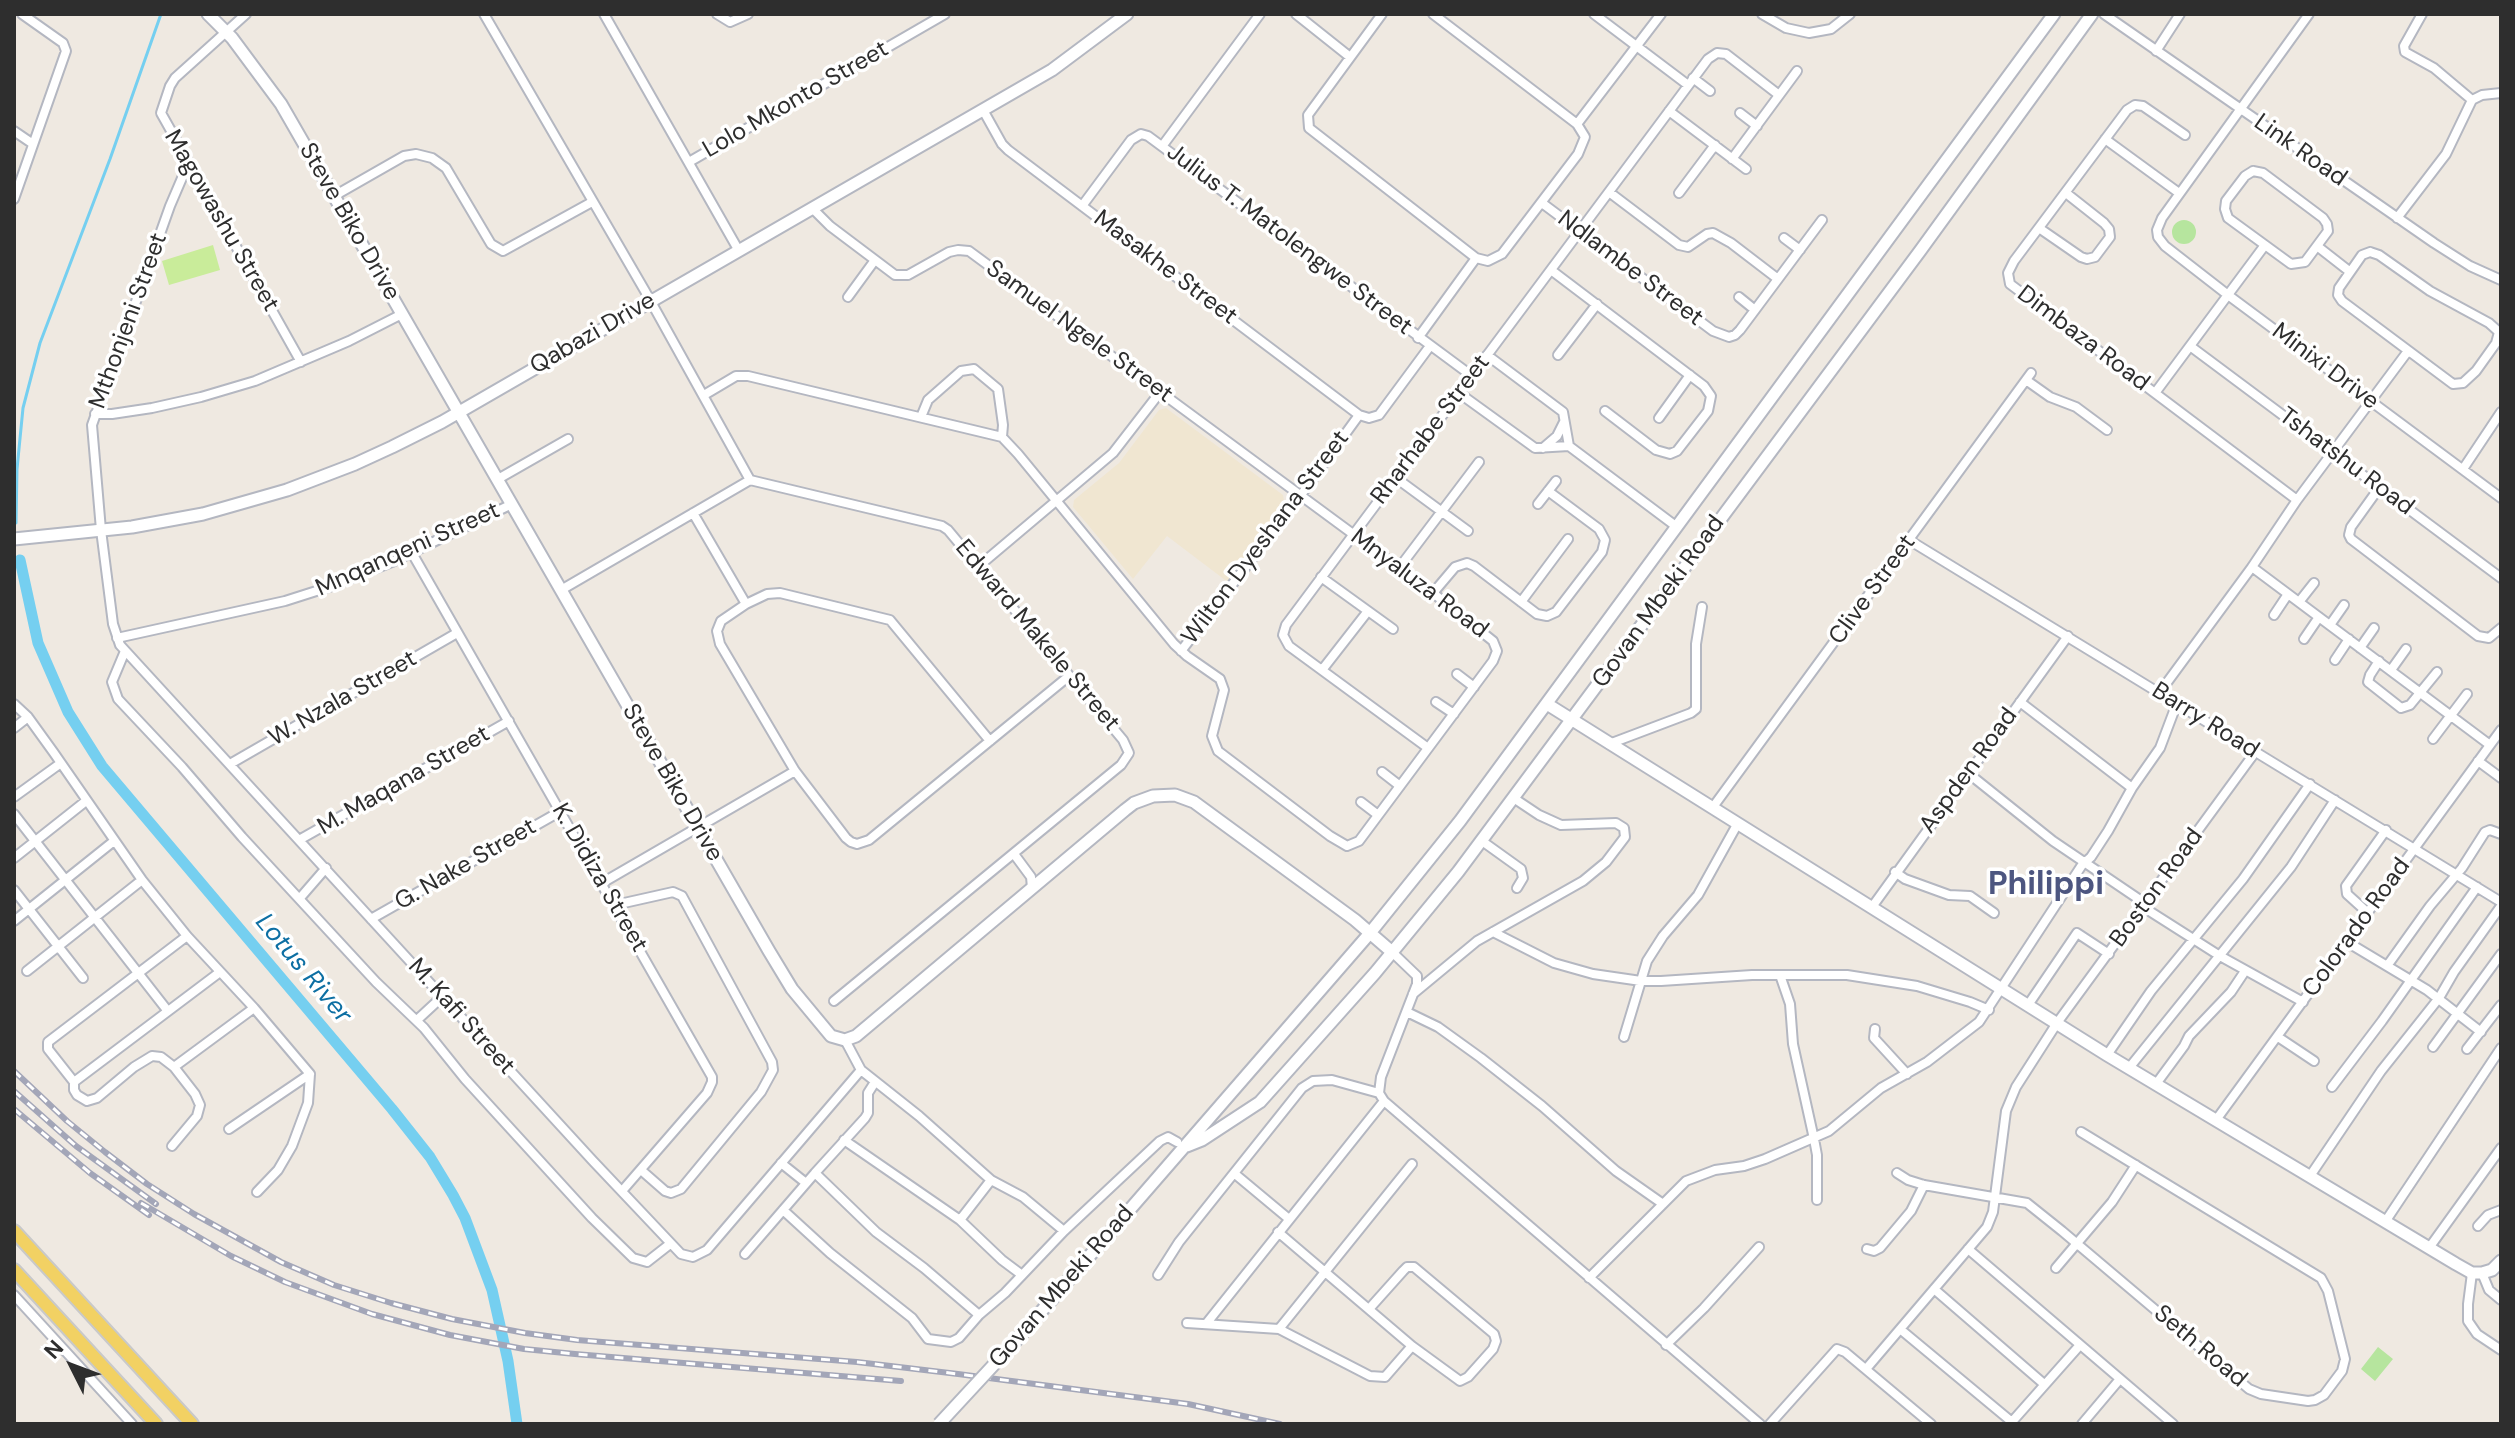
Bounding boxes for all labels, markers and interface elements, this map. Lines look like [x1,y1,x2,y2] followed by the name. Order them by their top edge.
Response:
[698,35,894,165] street label: Lolo Mkonto Street
[2248,109,2352,193] street label: Link Road
[157,125,285,317] street label: Magowashu Street
[292,138,406,306] street label: Steve Biko Drive
[1161,138,1417,342] street label: Julius T. Matolengwe Street
[1088,205,1242,331] street label: Masakhe Street
[1552,205,1708,333] street label: Ndlambe Street
[84,229,174,413] street label: Mthonjeni Street
[980,255,1178,409] street label: Samuel Ngele Street
[2011,280,2155,398] street label: Dimbaza Road
[525,287,661,381] street label: Qabazi Drive
[2266,317,2384,417] street label: Minixi Drive
[1365,349,1497,511] street label: Rharhabe Street
[2273,402,2419,522] street label: Tshatshu Road
[1176,425,1356,651] street label: Wilton Dyeshana Street
[311,496,505,604] street label: Mnqanqeni Street
[1587,510,1731,694] street label: Govan Mbeki Road
[1345,523,1493,645] street label: Mnyaluza Road
[1824,530,1922,650] street label: Clive Street
[949,534,1125,738] street label: Edward Makele Street
[264,645,422,753] street label: W. Nzala Street
[2146,677,2264,765] street label: Barry Road
[615,699,729,867] street label: Steve Biko Drive
[1914,703,2024,839] street label: Aspden Road
[313,720,495,842] street label: M. Maqana Street
[545,799,653,957] street label: K. Didiza Street
[390,813,542,917] street label: G. Nake Street
[2104,823,2210,953] street label: Boston Road
[2297,853,2417,1003] street label: Colorado Road
[1988,867,2104,905] district label: Philippi
[248,908,358,1030] water label: Lotus River
[402,953,520,1081] street label: M. Kafi Street
[984,1200,1140,1374] street label: Govan Mbeki Road
[2148,1300,2252,1394] street label: Seth Road
[32,1326,112,1406] north arrow
[38,1334,70,1365] text: N

